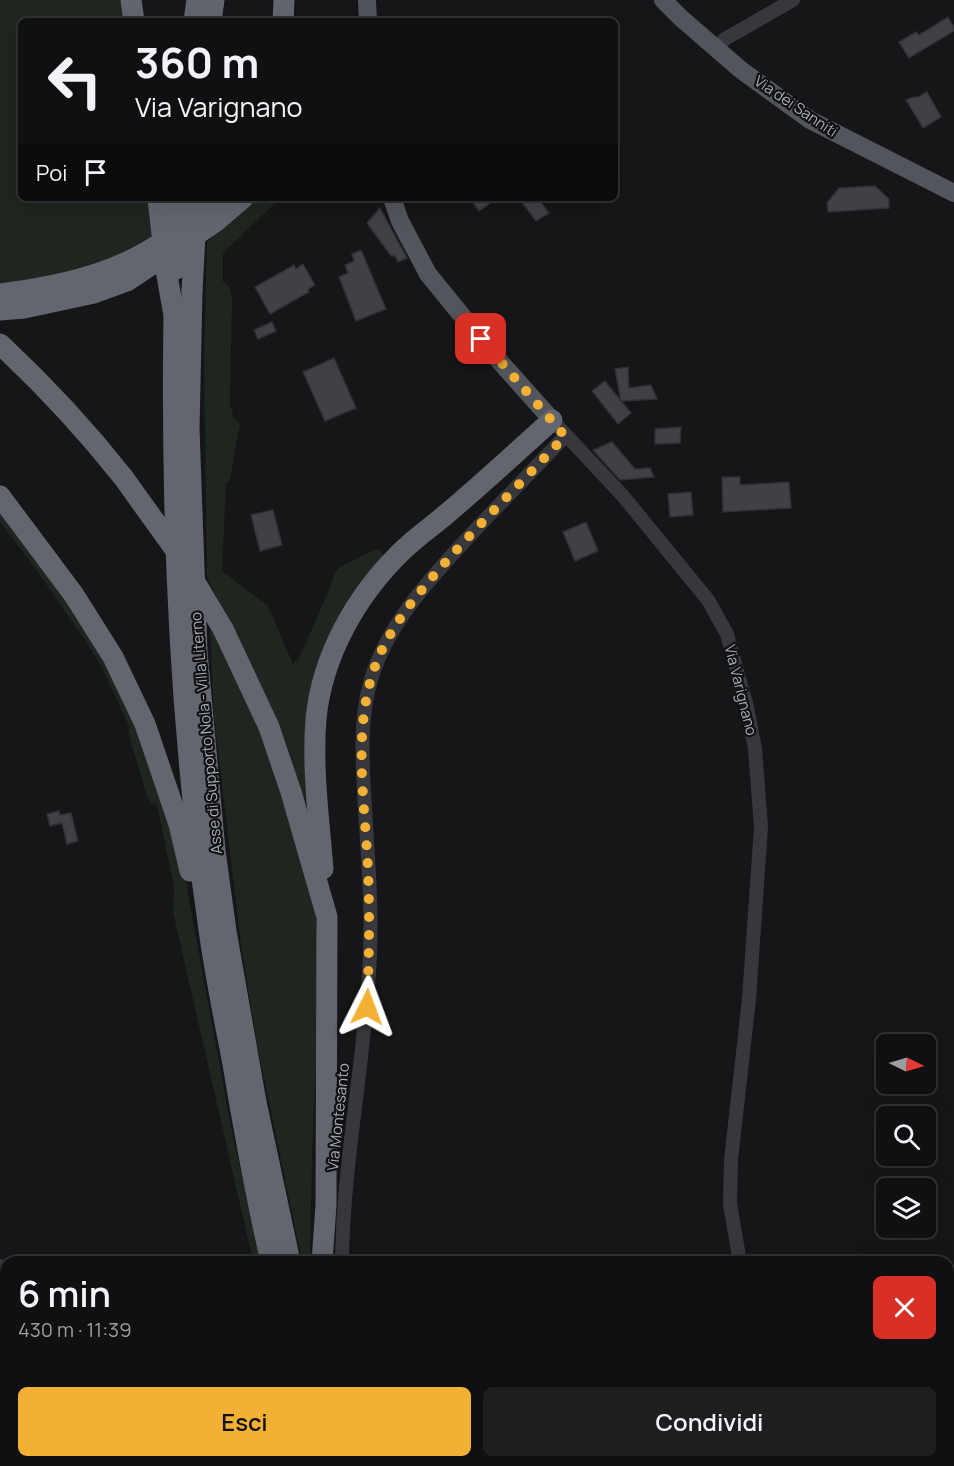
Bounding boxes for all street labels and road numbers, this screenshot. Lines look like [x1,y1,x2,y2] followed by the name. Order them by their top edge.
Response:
[750,70,842,142] street label: Via dei Sanniti
[185,611,227,855] street label: Asse di Supporto Nola - Villa Literno
[720,642,762,738] street label: Via Varignano
[322,1062,354,1172] street label: Via Montesanto

